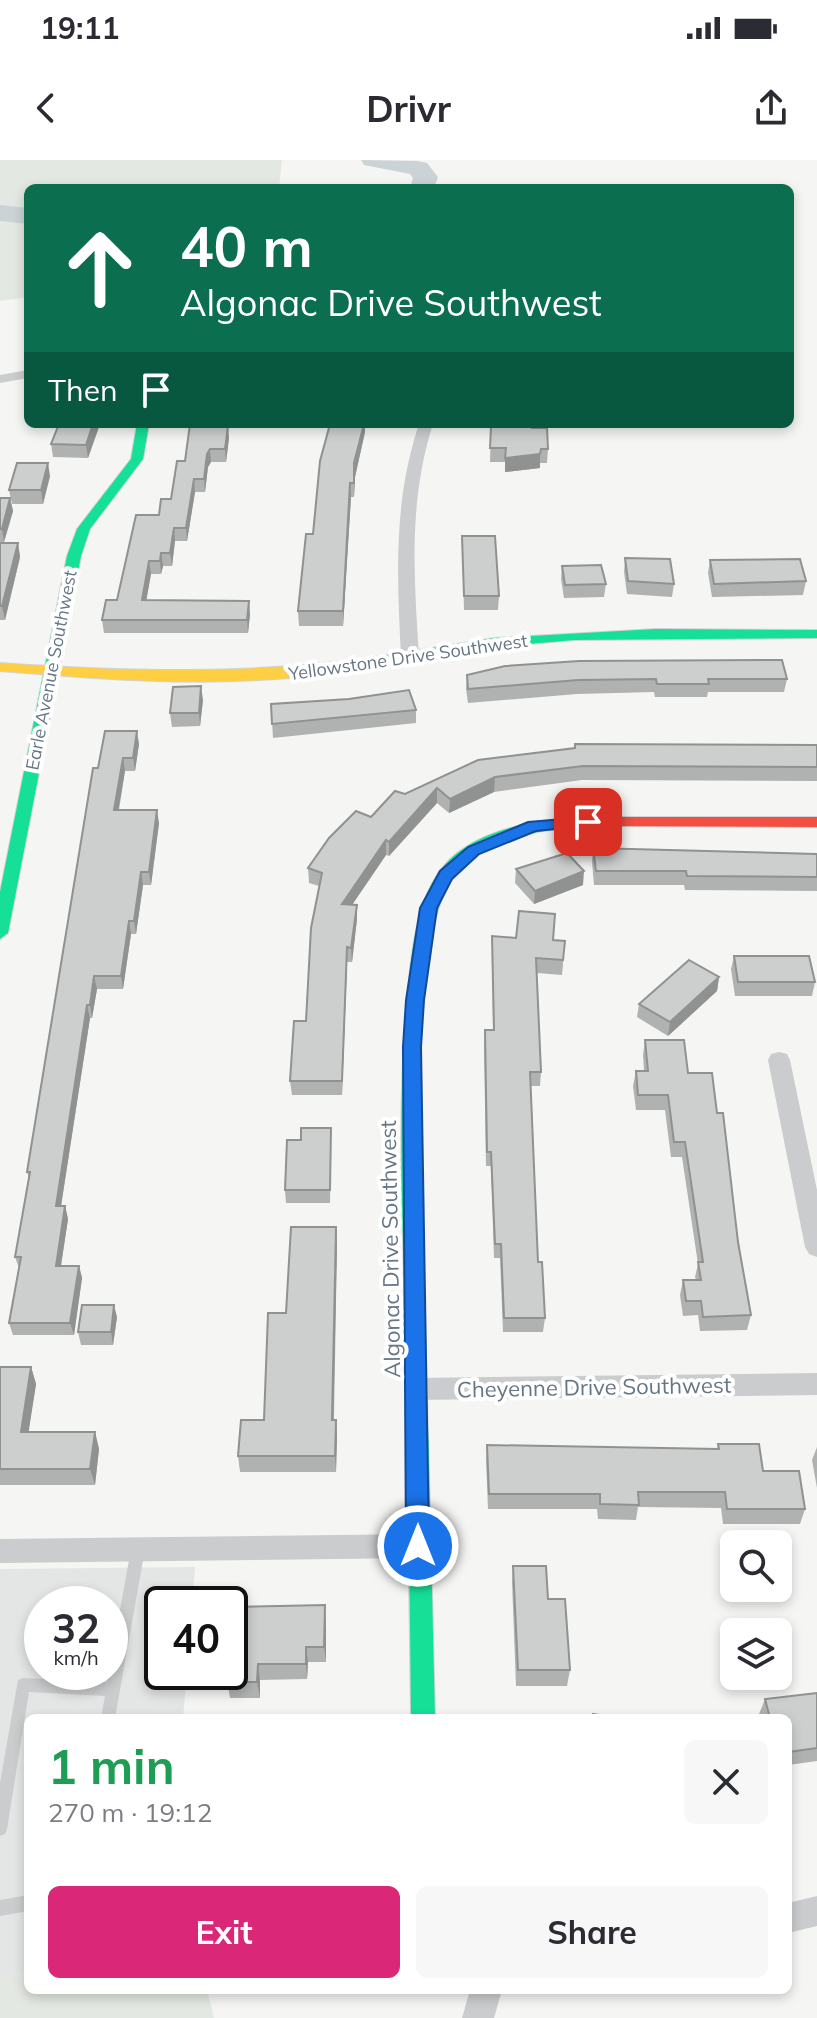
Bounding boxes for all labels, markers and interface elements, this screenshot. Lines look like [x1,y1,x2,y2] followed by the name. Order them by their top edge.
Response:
[40,9,119,47] text: 19:11
[24,86,68,130] icon: back
[366,86,451,131] text: Drivr
[749,86,793,130] icon: share
[180,211,313,281] text: 40 m
[48,216,152,320] icon: ahead
[180,280,602,325] text: Algonac Drive Southwest
[134,368,178,412] icon: arrive
[48,371,118,409] text: Then
[20,568,82,772] street label: Earle Avenue Southwest
[286,629,529,685] street label: Yellowstone Drive Southwest
[554,788,622,856] pin
[566,800,610,844] icon: arrive
[374,1120,406,1378] street label: Algonac Drive Southwest
[457,1371,732,1403] street label: Cheyenne Drive Southwest
[376,1504,460,1588] position arrow
[720,1530,792,1690] map controls
[720,1530,792,1602] button: search
[144,1586,248,1690] speed limit sign: 40
[52,1603,100,1653] text: 32
[720,1618,792,1690] button: layers
[53,1645,99,1670] text: km/h
[48,1736,175,1796] text: 1 min
[684,1740,768,1824] button: close
[48,1796,212,1829] text: 270 m · 19:12
[48,1886,400,1978] button: Exit
[416,1886,768,1978] button: Share

